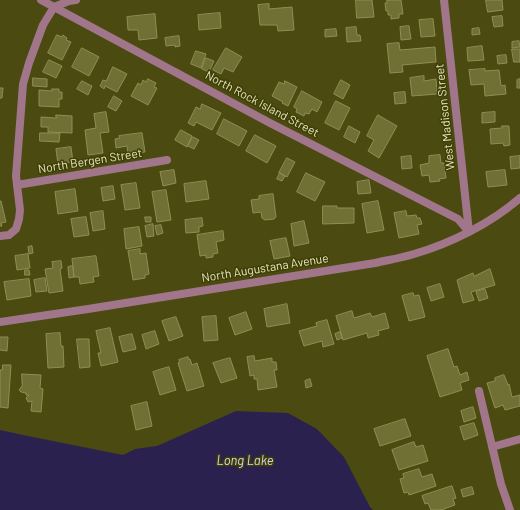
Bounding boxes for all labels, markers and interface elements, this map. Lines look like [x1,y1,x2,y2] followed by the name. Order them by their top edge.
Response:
[432,63,458,171] street label: West Madison Street
[203,68,321,140] street label: North Rock Island Street
[37,146,143,176] street label: North Bergen Street
[200,251,330,285] street label: North Augustana Avenue
[217,453,273,469] water label: Long Lake

